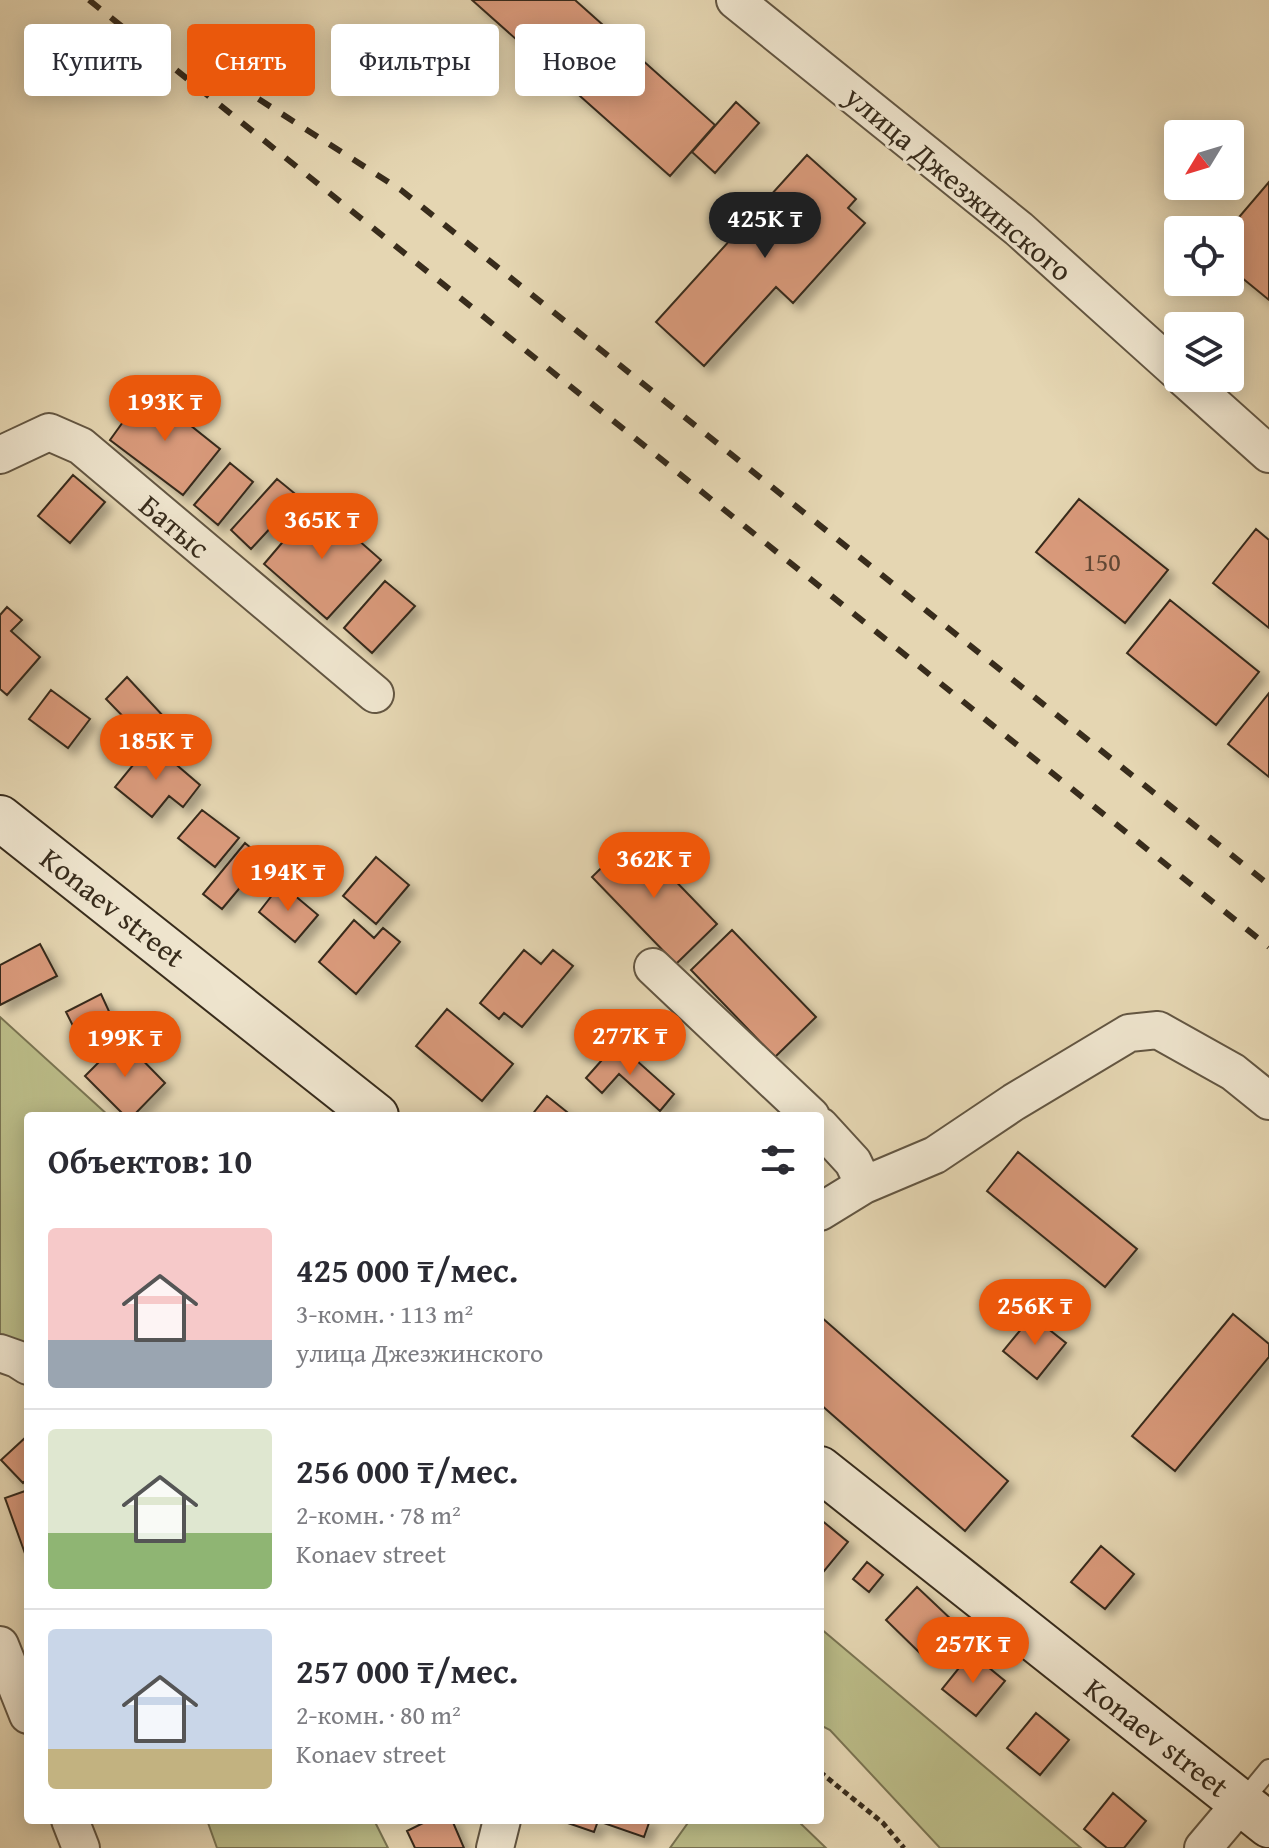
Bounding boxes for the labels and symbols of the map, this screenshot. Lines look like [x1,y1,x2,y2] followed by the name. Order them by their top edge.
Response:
[835,74,1082,292] street label: улица Джезжинского
[1164,120,1244,200] north arrow
[700,192,830,260] pin: 425K ₸
[100,375,230,443] pin: 193K ₸
[130,483,220,569] street label: Батыс
[257,493,387,561] pin: 365K ₸
[1083,542,1121,581] house number: 150
[91,714,221,782] pin: 185K ₸
[589,832,719,900] pin: 362K ₸
[31,836,195,978] street label: Konaev street
[223,845,353,913] pin: 194K ₸
[565,1009,695,1077] pin: 277K ₸
[60,1011,190,1079] pin: 199K ₸
[970,1279,1100,1347] pin: 256K ₸
[908,1617,1038,1685] pin: 257K ₸
[1075,1666,1239,1808] street label: Konaev street

